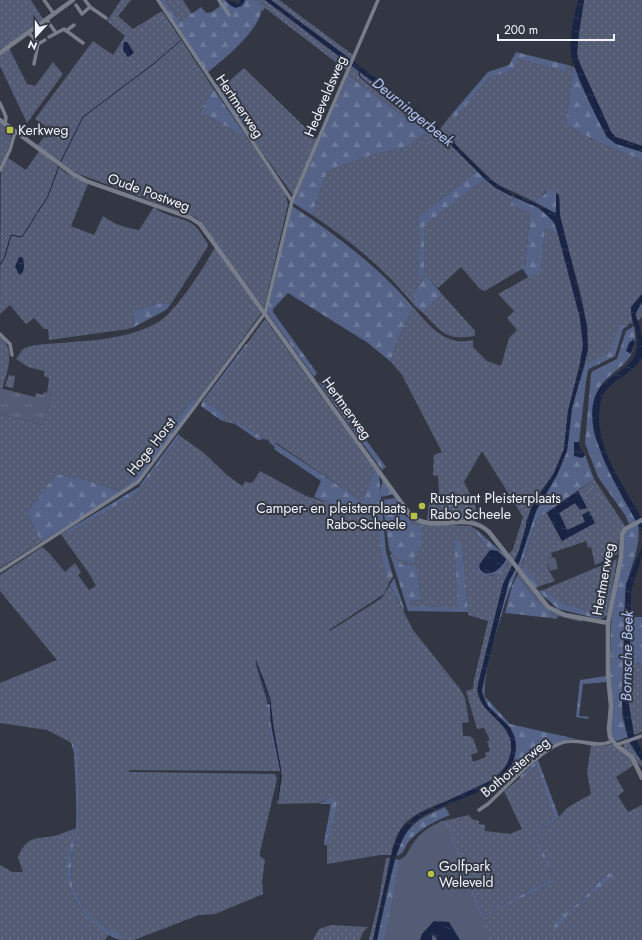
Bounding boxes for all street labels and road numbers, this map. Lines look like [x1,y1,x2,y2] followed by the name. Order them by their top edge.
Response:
[299,52,351,140] street label: Hedeveldsweg
[211,70,269,142] street label: Hertmerweg
[105,168,193,216] street label: Oude Postweg
[317,372,377,444] street label: Hertmerweg
[122,412,180,479] street label: Hoge Horst
[587,541,619,617] street label: Hertmerweg
[476,732,554,802] street label: Bothorsterweg

